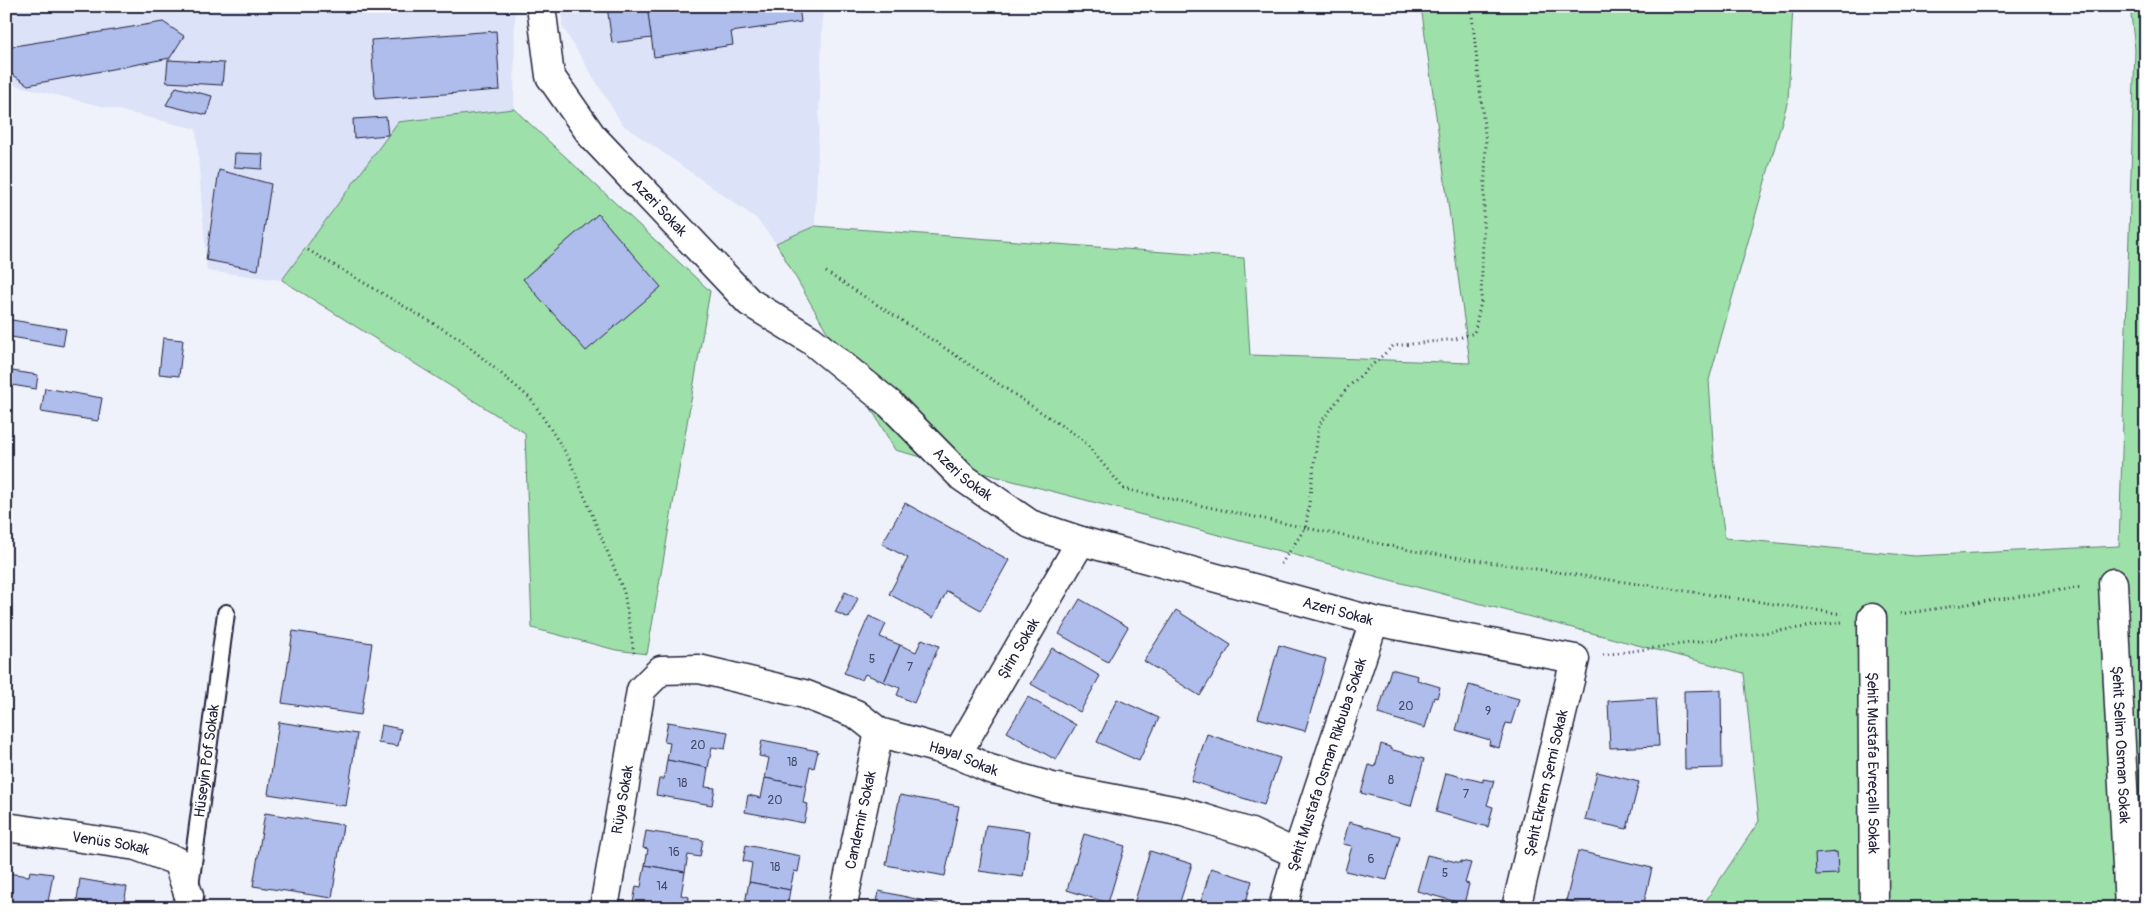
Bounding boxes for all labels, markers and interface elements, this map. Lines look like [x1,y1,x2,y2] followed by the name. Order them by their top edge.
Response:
[627,175,691,241] street label: Azeri Sokak
[929,444,997,506] street label: Azeri Sokak
[1300,593,1376,631] street label: Azeri Sokak
[994,614,1044,683] street label: Şirin Sokak
[869,652,875,667] house number: 5
[1284,655,1371,874] street label: Şehit Mustafa Osman Rikbuba Sokak
[907,660,914,675] house number: 7
[2107,665,2134,825] street label: Şehit Selim Osman Sokak
[1862,672,1883,855] street label: Şehit Mustafa Evreçallı Sokak
[1399,699,1413,714] house number: 20
[190,703,224,819] street label: Hüseyin Pof Sokak
[1485,704,1491,719] house number: 9
[1520,707,1573,858] street label: Şehit Ekrem Şemi Sokak
[691,738,705,753] house number: 20
[927,738,1001,781] street label: Hayal Sokak
[787,755,797,770] house number: 18
[608,763,638,835] street label: Rüya Sokak
[841,768,881,871] street label: Candemir Sokak
[1388,773,1394,788] house number: 8
[677,776,687,791] house number: 18
[1463,787,1470,802] house number: 7
[768,793,782,808] house number: 20
[71,828,153,860] street label: Venüs Sokak
[668,845,680,860] house number: 16
[1368,852,1375,867] house number: 6
[770,860,780,875] house number: 18
[1442,866,1448,881] house number: 5
[656,879,668,894] house number: 14

